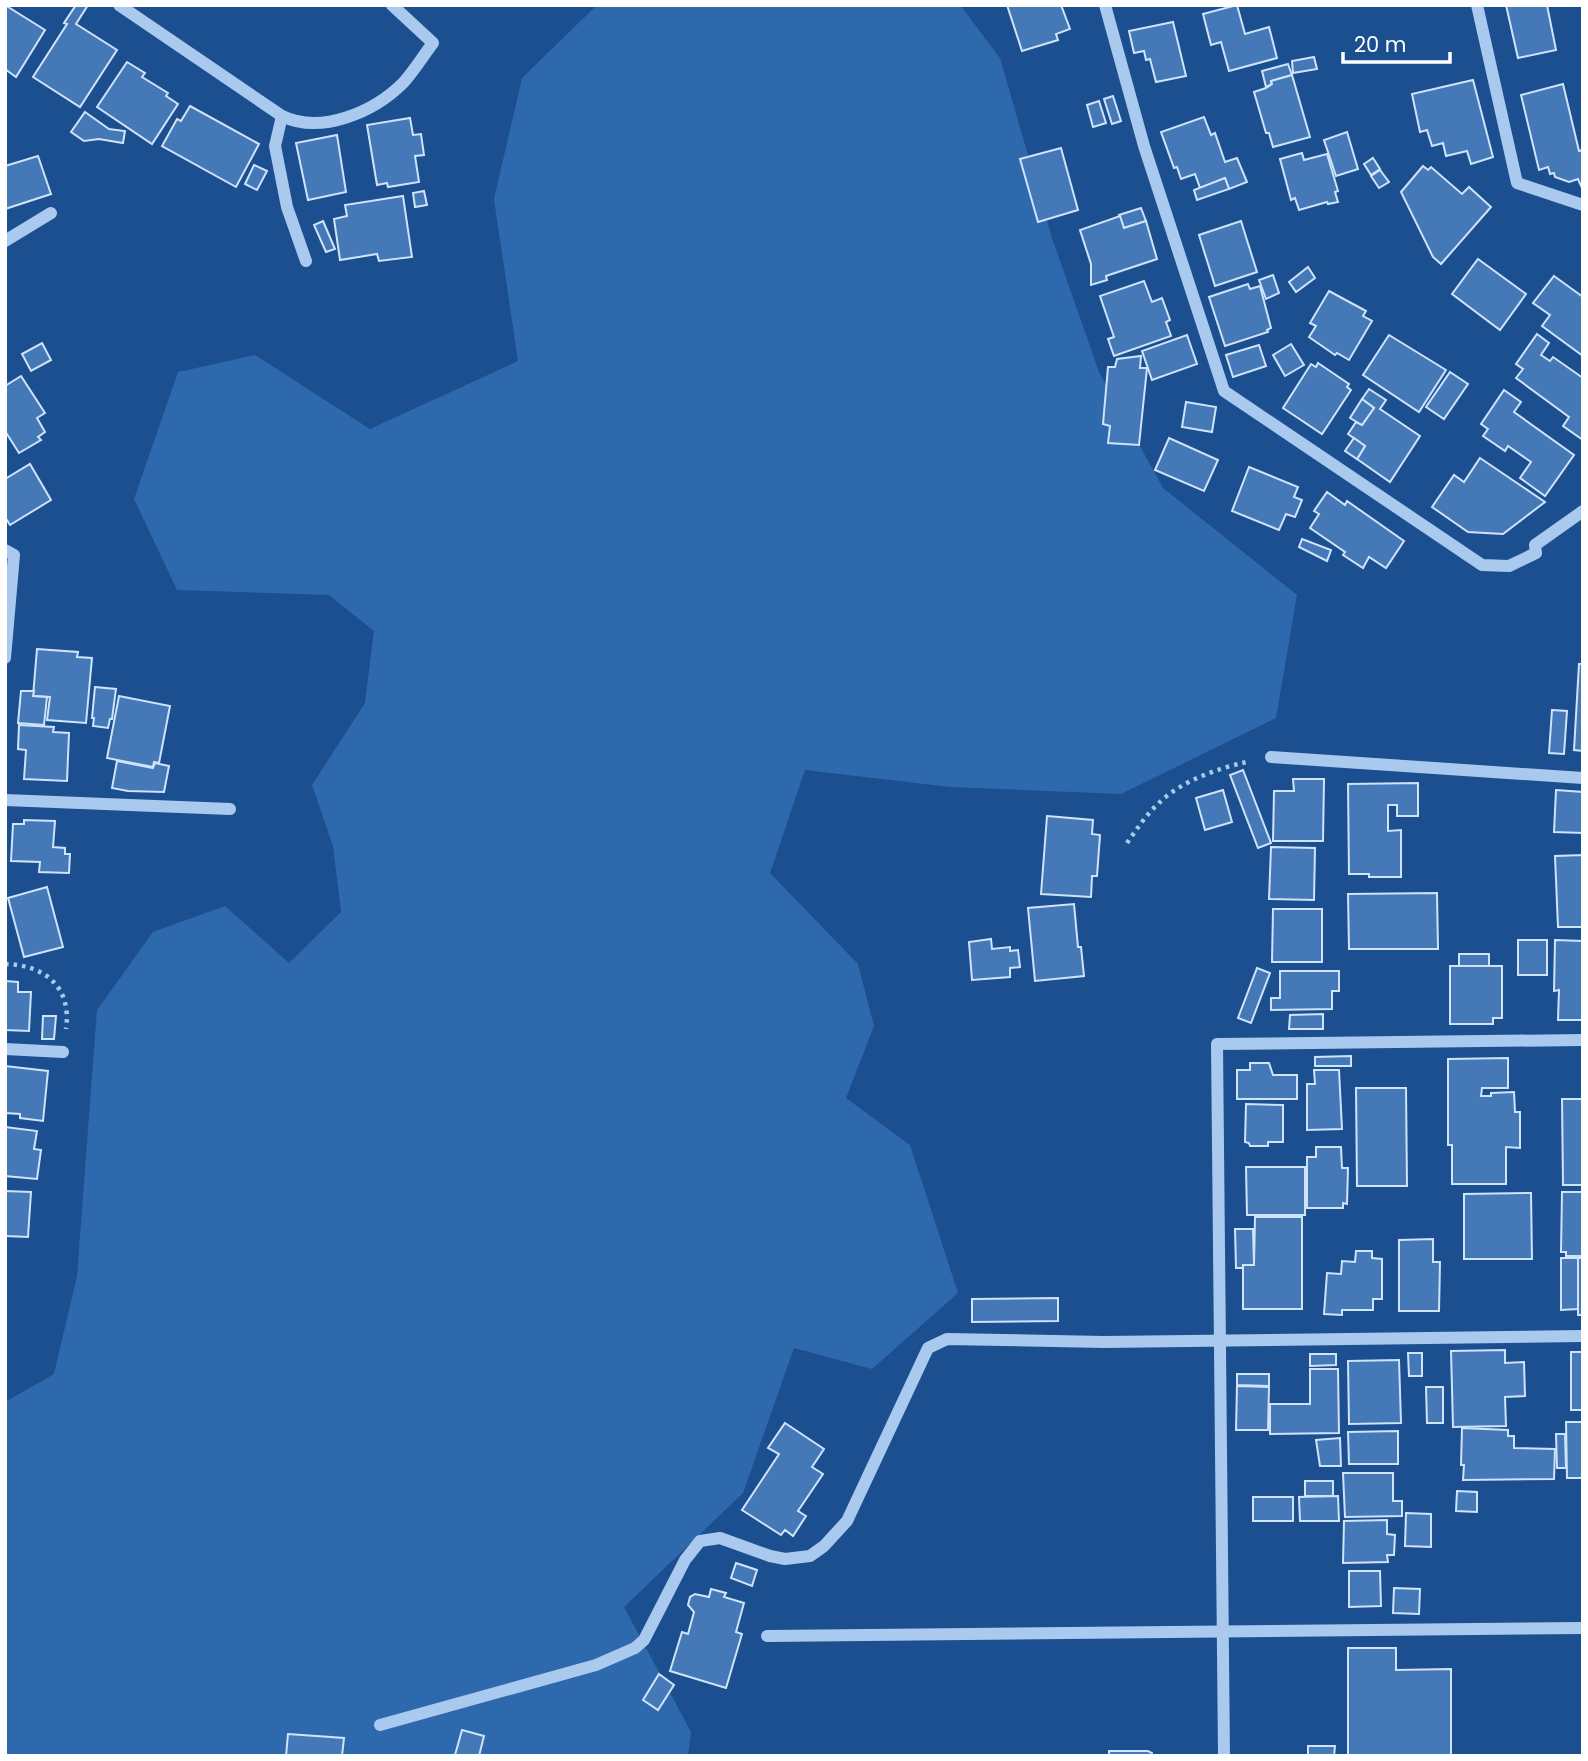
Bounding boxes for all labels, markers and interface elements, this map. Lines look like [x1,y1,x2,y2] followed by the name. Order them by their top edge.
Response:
[1343,21,1450,65] scale bar
[1354,30,1407,59] text: 20 m

